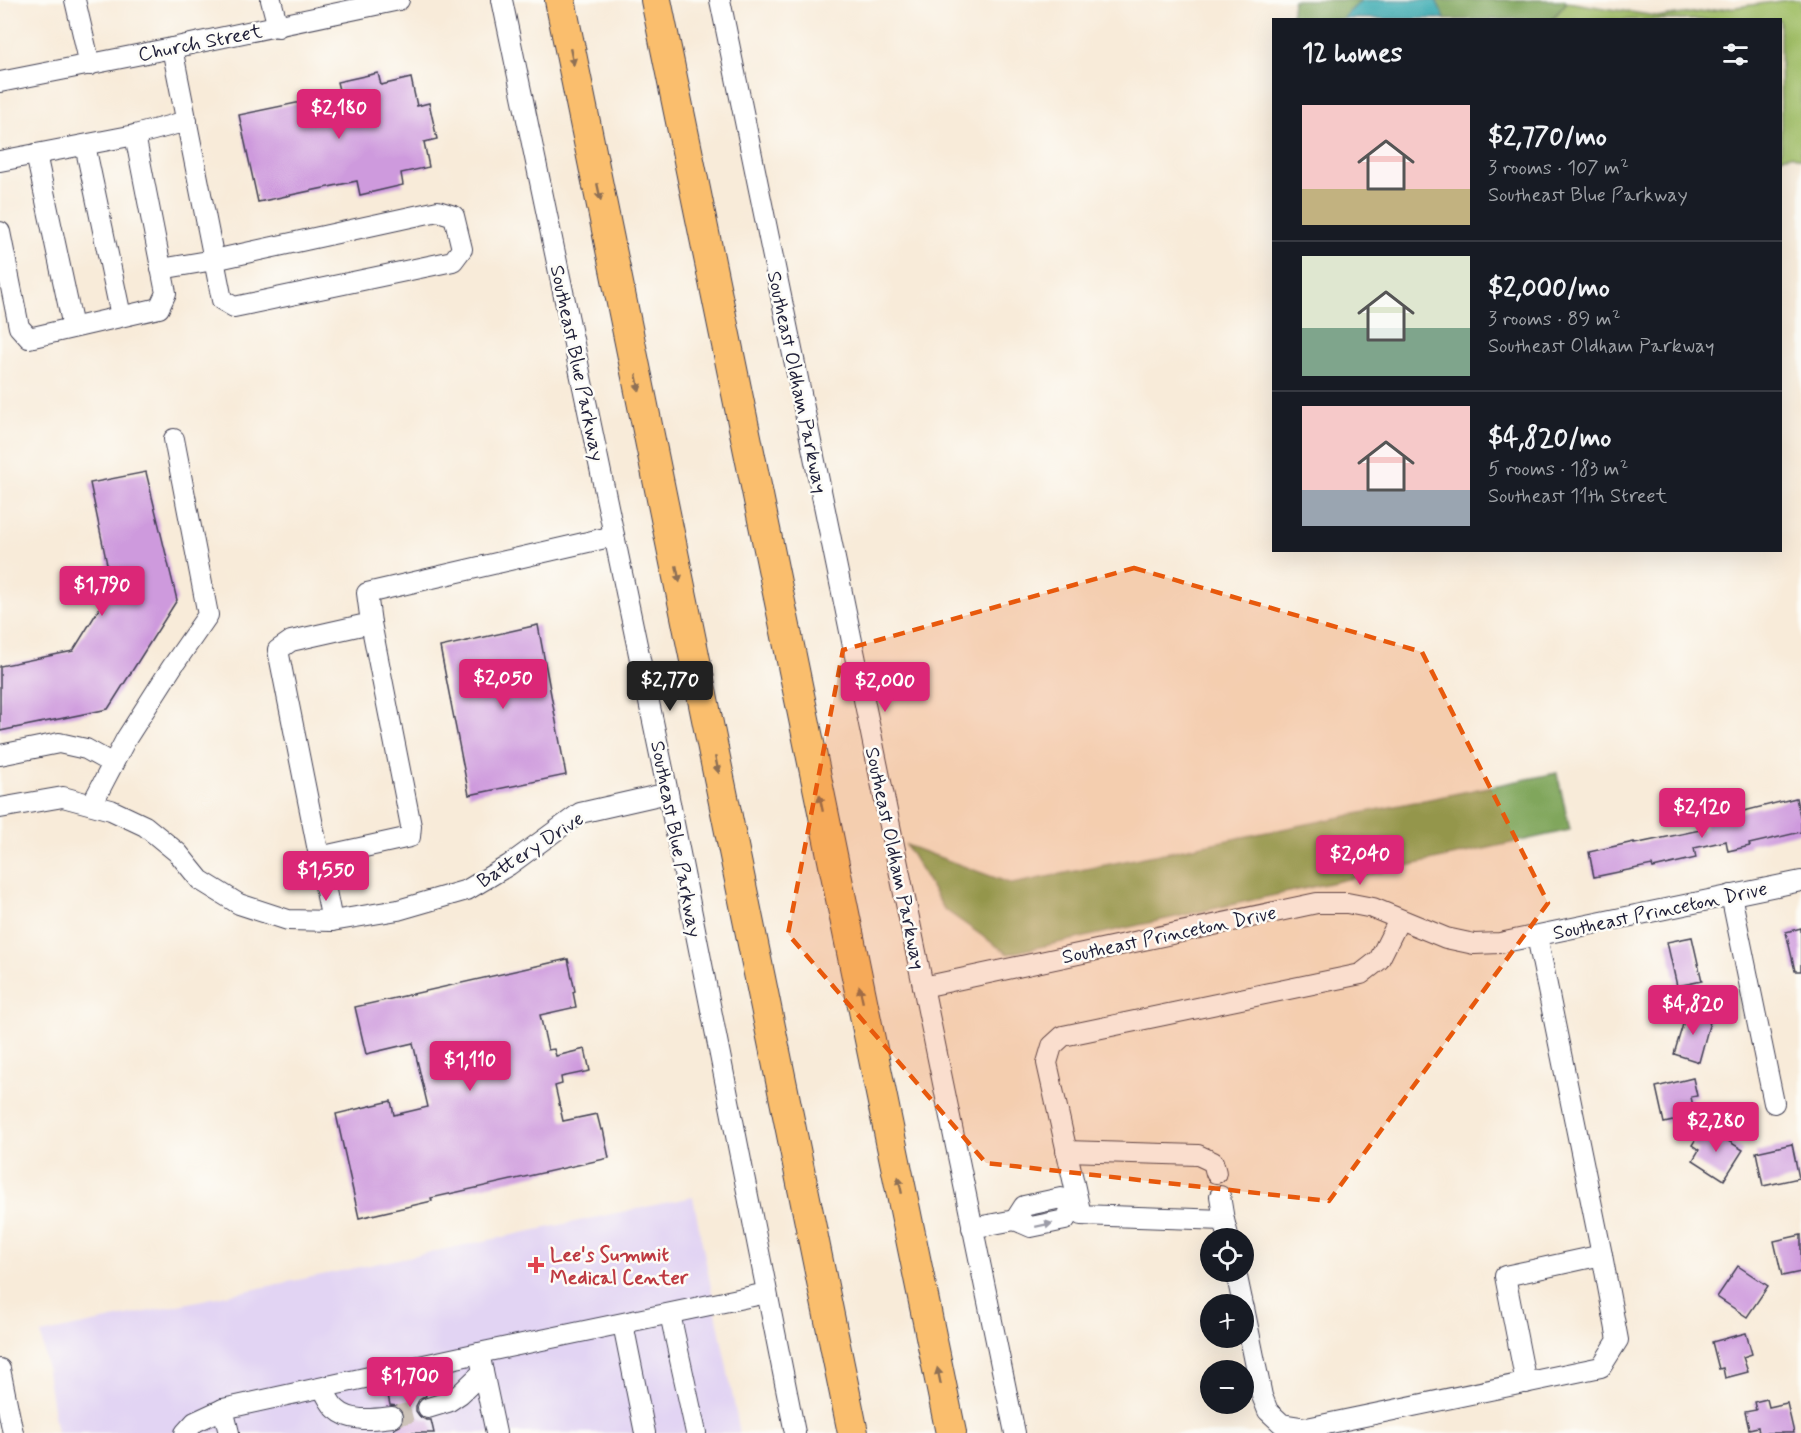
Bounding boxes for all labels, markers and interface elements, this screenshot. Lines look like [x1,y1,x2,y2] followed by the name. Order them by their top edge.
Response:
[136,18,265,69] street label: Church Street
[1302,37,1402,71] text: 12 homes
[1719,38,1752,71] icon: filters
[568,48,577,67] one-way arrow
[290,89,388,140] pin: $2,180
[311,95,367,122] text: $2,180
[1488,121,1607,155] text: $2,770/mo
[1350,129,1422,201] icon: home
[1488,155,1629,182] text: 3 rooms · 107 m²
[1488,182,1688,209] text: Southeast Blue Parkway
[595,183,604,202] one-way arrow
[543,263,611,464] street label: Southeast Blue Parkway
[760,269,833,496] street label: Southeast Oldham Parkway
[1488,272,1610,306] text: $2,000/mo
[1350,280,1422,352] icon: home
[1488,306,1621,333] text: 3 rooms · 89 m²
[1488,333,1714,360] text: Southeast Oldham Parkway
[634,374,644,393] one-way arrow
[1488,422,1611,456] text: $4,820/mo
[1350,430,1422,502] icon: home
[1488,456,1628,483] text: 5 rooms · 183 m²
[1488,483,1667,510] text: Southeast 11th Street
[673,565,683,584] one-way arrow
[53,566,151,617] pin: $1,790
[74,572,130,599] text: $1,790
[454,659,552,710] pin: $2,050
[621,661,719,712] pin: $2,770
[836,662,934,713] pin: $2,000
[473,665,533,692] text: $2,050
[641,667,699,694] text: $2,770
[855,668,915,695] text: $2,000
[643,739,708,940] street label: Southeast Blue Parkway
[858,745,931,972] street label: Southeast Oldham Parkway
[713,756,722,775] one-way arrow
[1653,788,1751,839] pin: $2,120
[816,793,826,812] one-way arrow
[1673,794,1731,821] text: $2,120
[472,806,589,895] street label: Battery Drive
[1311,835,1409,886] pin: $2,040
[1330,841,1390,868] text: $2,040
[277,851,375,902] pin: $1,550
[297,857,355,884] text: $1,550
[1551,876,1770,947] street label: Southeast Princeton Drive
[1060,900,1279,971] street label: Southeast Princeton Drive
[856,984,865,1003] one-way arrow
[1644,985,1742,1036] pin: $4,820
[1662,991,1724,1018] text: $4,820
[421,1041,519,1092] pin: $1,110
[444,1047,496,1074] text: $1,110
[1667,1102,1765,1153] pin: $2,280
[1687,1108,1745,1135] text: $2,280
[895,1175,904,1194] one-way arrow
[1035,1219,1053,1229] one-way arrow
[1200,1228,1254,1414] map controls
[1200,1228,1254,1282] button: locate
[550,1242,689,1292] place label: Lee's Summit Medical Center
[527,1256,545,1274] marker: Lee's Summit Medical Center
[1200,1294,1254,1348] button: +
[361,1357,459,1408] pin: $1,700
[1200,1360,1254,1414] button: −
[381,1363,439,1390] text: $1,700
[934,1366,943,1385] one-way arrow

